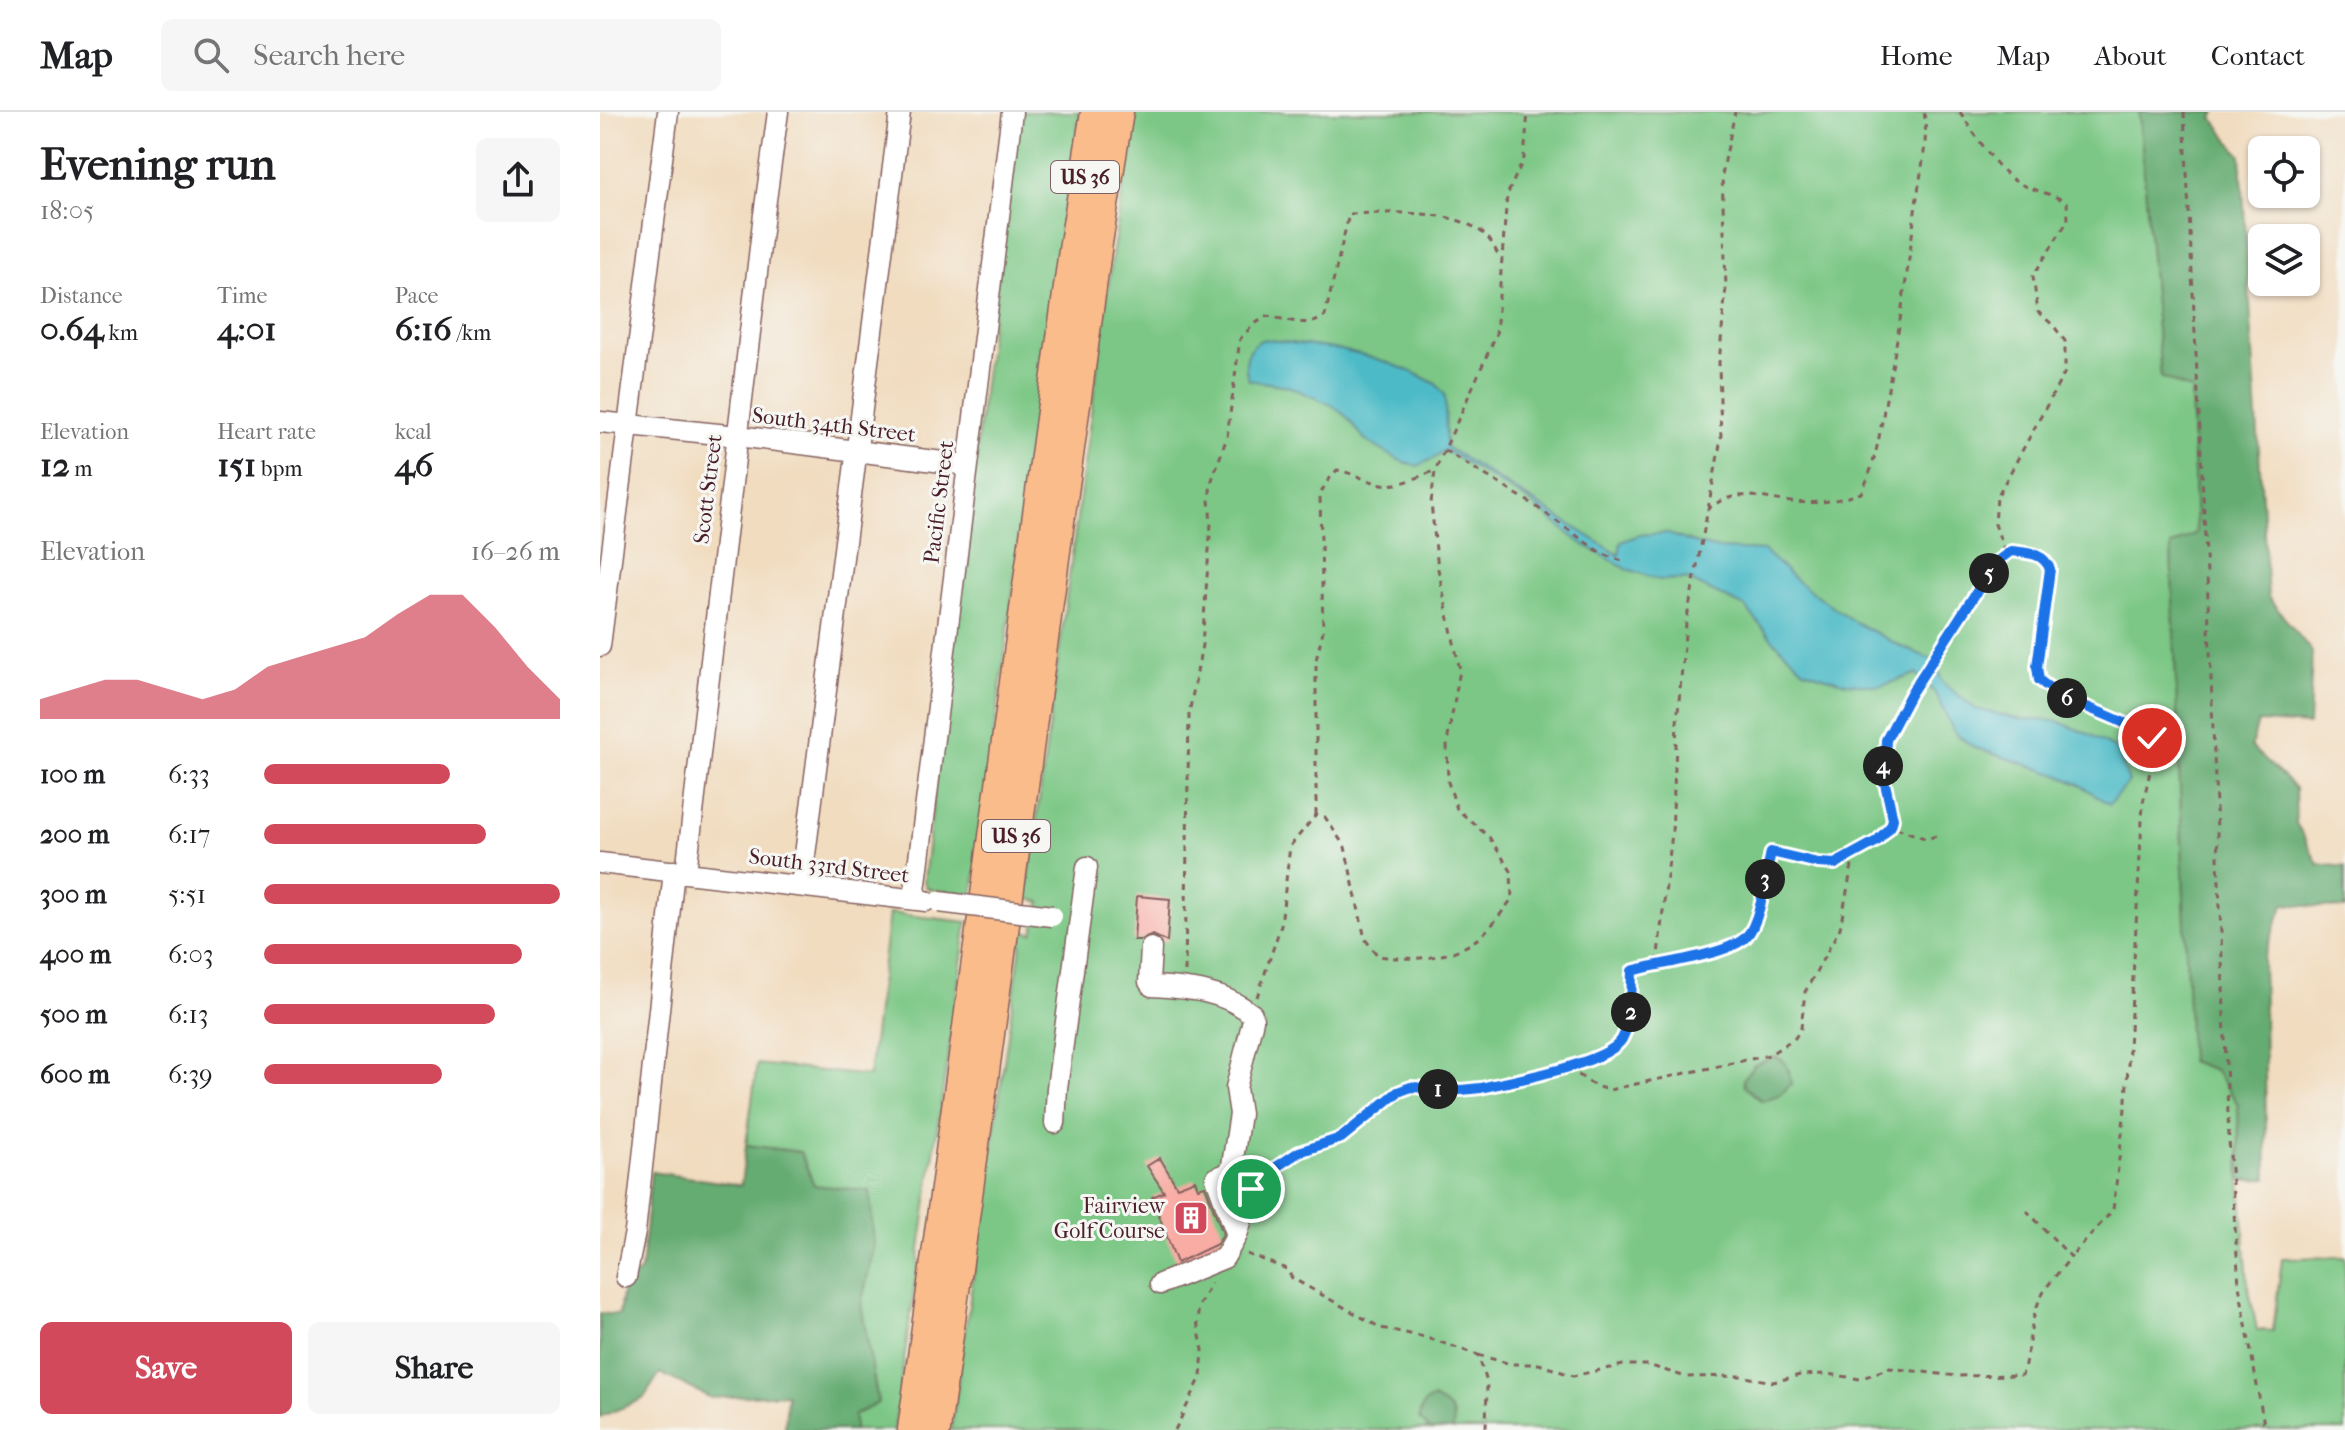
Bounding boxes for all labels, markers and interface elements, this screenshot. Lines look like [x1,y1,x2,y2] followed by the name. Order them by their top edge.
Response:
[161,19,721,91] search box
[40,33,113,78] text: Map
[189,33,233,77] icon: search
[253,38,405,73] text: Search here
[1880,39,1953,72] text: Home
[1997,39,2050,72] text: Map
[2094,39,2167,72] text: About
[2211,39,2305,72] text: Contact
[2248,136,2320,296] map controls
[2248,136,2320,208] button: locate
[476,138,560,222] button: share
[40,139,275,190] text: Evening run
[1051,161,1119,193] road number: US 36
[40,195,94,226] text: 18:05
[2248,224,2320,296] button: layers
[40,283,123,309] text: Distance
[217,283,267,309] text: Time
[395,283,438,309] text: Pace
[40,309,104,349] text: 0.64
[217,309,276,349] text: 4:01
[395,309,452,349] text: 6:16
[104,320,138,346] text: km
[452,320,491,346] text: /km
[751,402,917,448] street label: South 34th Street
[40,419,129,445] text: Elevation
[217,419,316,445] text: Heart rate
[395,419,432,445] text: kcal
[688,433,728,546] street label: Scott Street
[919,439,959,565] street label: Pacific Street
[40,445,70,485] text: 12
[217,445,256,485] text: 151
[395,445,433,485] text: 46
[70,456,93,482] text: m
[256,456,303,482] text: bpm
[40,536,145,567] text: Elevation
[471,536,560,567] text: 16–26 m
[1969,553,2009,593] pin: 5
[1984,560,1994,586] text: 5
[2047,678,2087,718] pin: 6
[2061,685,2073,711] text: 6
[2118,704,2186,772] pin
[2130,716,2174,760] icon: check
[1863,746,1903,786] pin: 4
[1877,753,1890,779] text: 4
[40,759,105,790] text: 100 m
[168,759,210,790] text: 6:33
[40,819,109,850] text: 200 m
[168,819,210,850] text: 6:17
[982,820,1050,852] road number: US 36
[747,843,911,889] street label: South 33rd Street
[1745,859,1785,899] pin: 3
[1760,866,1770,892] text: 3
[40,879,107,910] text: 300 m
[168,879,206,910] text: 5:51
[40,939,111,970] text: 400 m
[168,939,213,970] text: 6:03
[1611,992,1651,1032] pin: 2
[40,999,107,1030] text: 500 m
[168,999,208,1030] text: 6:13
[1625,999,1637,1025] text: 2
[40,1059,110,1090] text: 600 m
[168,1059,213,1090] text: 6:39
[1418,1069,1458,1109] pin: 1
[1434,1076,1442,1102] text: 1
[1217,1155,1285,1223] pin
[1229,1167,1273,1211] icon: arrive
[1054,1193,1166,1244] place label: Fairview Golf Course
[1172,1199,1210,1237] building icon: Fairview Golf Course
[40,1322,292,1414] button: Save
[308,1322,560,1414] button: Share

